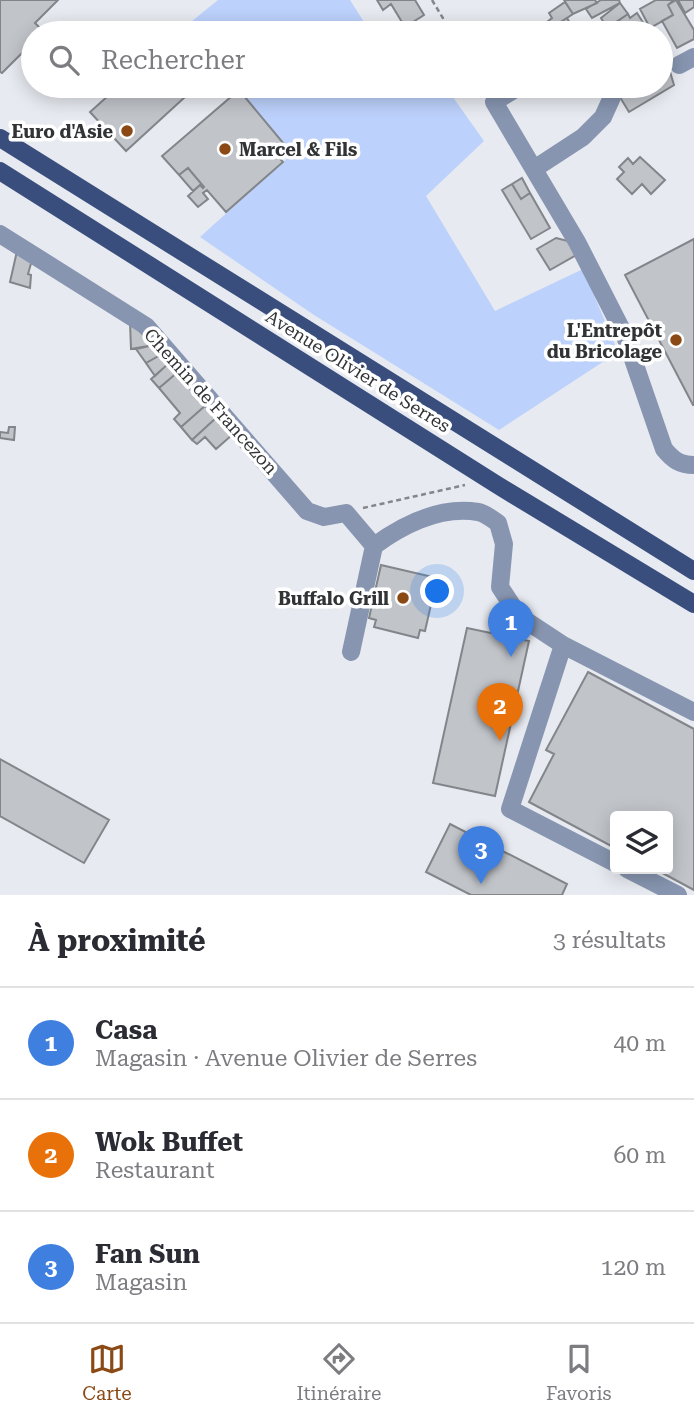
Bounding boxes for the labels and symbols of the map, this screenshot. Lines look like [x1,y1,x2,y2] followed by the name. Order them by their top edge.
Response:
[12,121,113,142] place label: Euro d'Asie
[119,123,135,139] marker: Euro d'Asie
[239,139,357,160] place label: Marcel & Fils
[217,141,233,157] marker: Marcel & Fils
[262,306,454,436] street label: Avenue Olivier de Serres
[547,320,662,362] place label: L'Entrepôt du Bricolage
[140,324,282,478] street label: Chemin de Francezon
[668,332,684,348] marker: L'Entrepôt du Bricolage
[420,574,454,608] your location
[278,588,389,609] place label: Buffalo Grill
[395,590,411,606] marker: Buffalo Grill
[488,599,534,657] pin: 1
[477,683,523,741] pin: 2
[458,826,504,884] pin: 3

